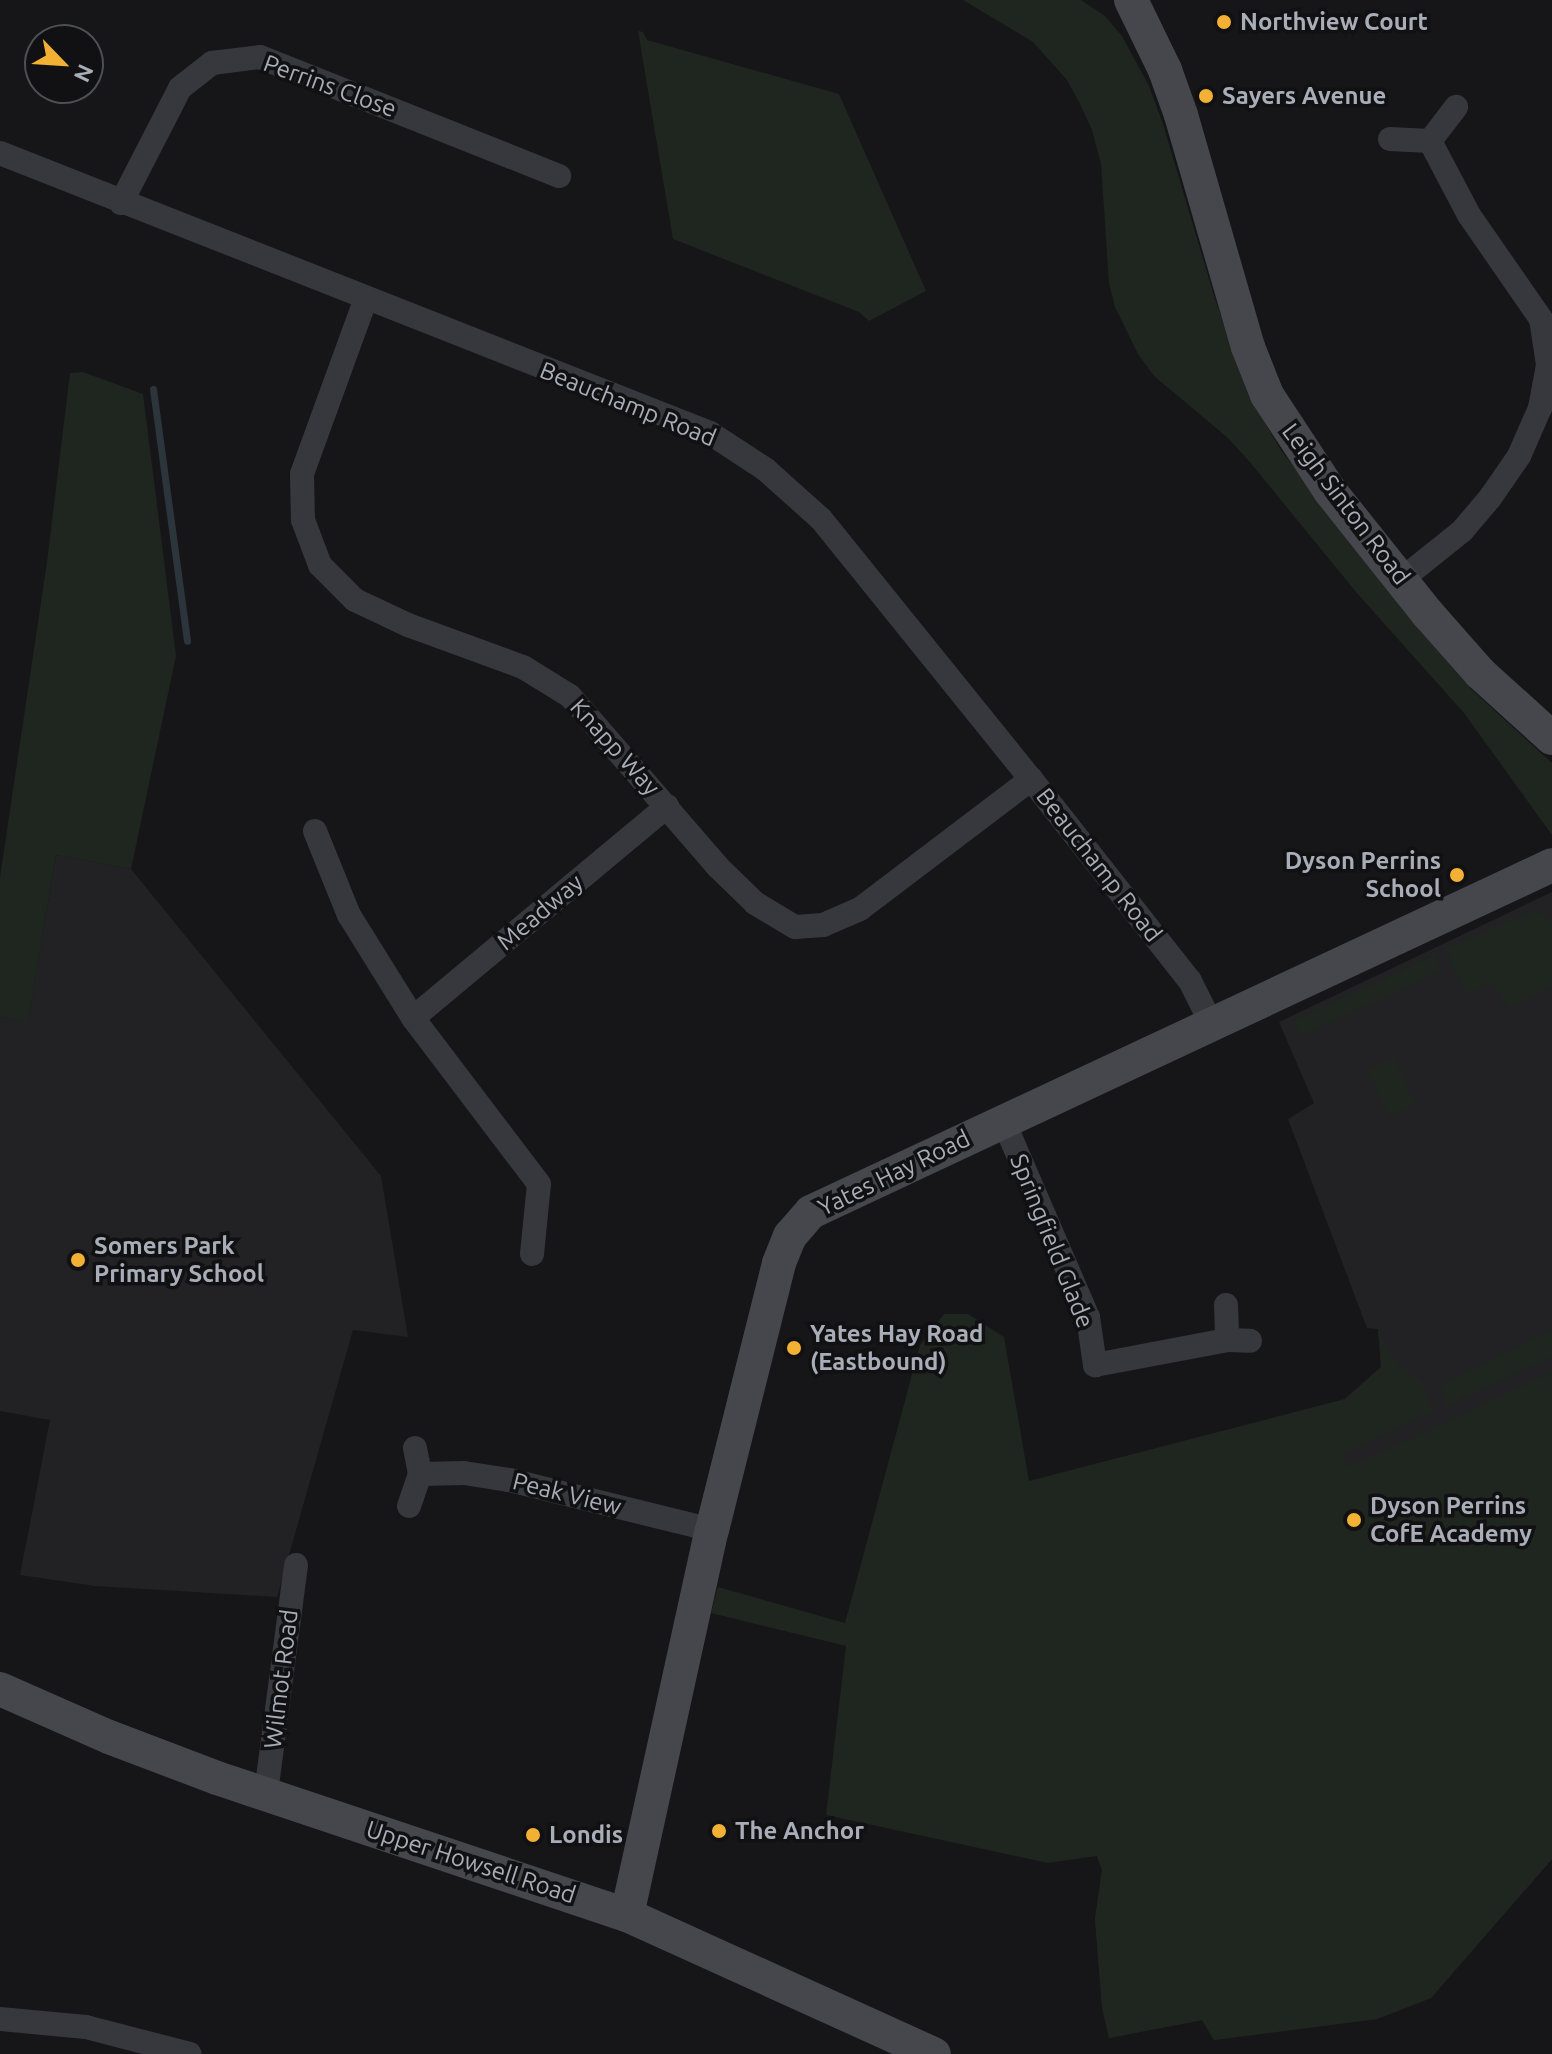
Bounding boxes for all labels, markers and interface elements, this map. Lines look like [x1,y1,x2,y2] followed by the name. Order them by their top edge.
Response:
[1240,8,1428,36] place label: Northview Court
[1215,13,1233,31] marker: Northview Court
[24,24,104,104] north arrow
[260,49,400,123] street label: Perrins Close
[70,61,99,86] text: N
[1222,82,1386,110] place label: Sayers Avenue
[1197,87,1215,105] marker: Sayers Avenue
[536,356,720,452] street label: Beauchamp Road
[1276,418,1416,590] street label: Leigh Sinton Road
[564,693,666,801] street label: Knapp Way
[1030,782,1168,948] street label: Beauchamp Road
[1285,847,1441,903] place label: Dyson Perrins School
[1448,866,1466,884] marker: Dyson Perrins School
[491,868,589,956] street label: Meadway
[813,1124,975,1222] street label: Yates Hay Road
[1004,1150,1100,1332] street label: Springfield Glade
[94,1232,264,1288] place label: Somers Park Primary School
[69,1251,87,1269] marker: Somers Park Primary School
[810,1320,983,1376] place label: Yates Hay Road (Eastbound)
[785,1339,803,1357] marker: Yates Hay Road (Eastbound)
[510,1467,624,1521] street label: Peak View
[1370,1492,1532,1548] place label: Dyson Perrins CofE Academy
[1345,1511,1363,1529] marker: Dyson Perrins CofE Academy
[258,1608,304,1750] street label: Wilmot Road
[363,1815,579,1909] street label: Upper Howsell Road
[735,1817,864,1845] place label: The Anchor
[549,1821,623,1849] place label: Londis
[710,1822,728,1840] marker: The Anchor
[524,1826,542,1844] marker: Londis

